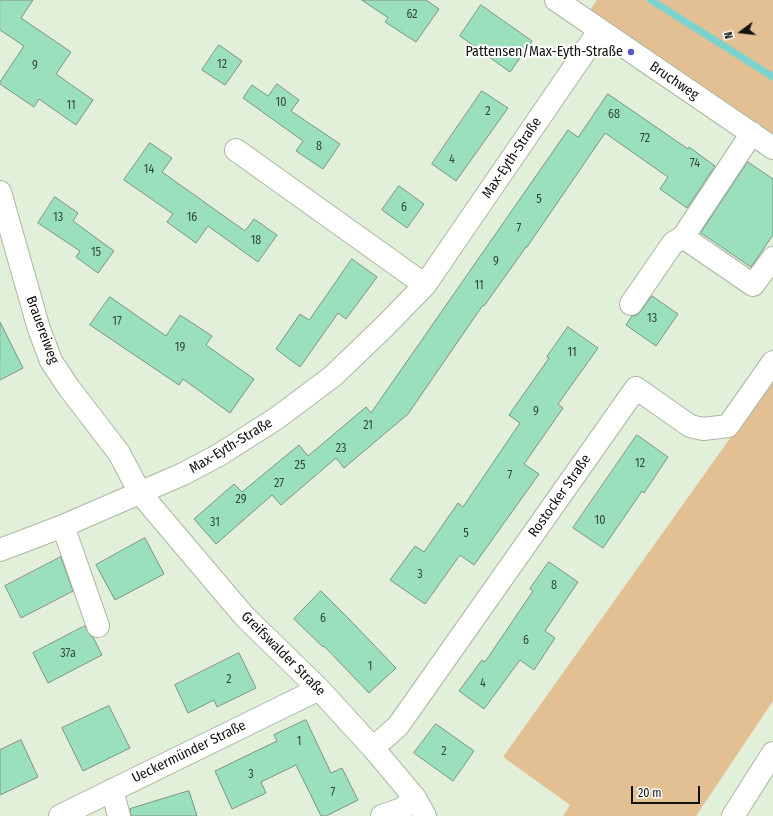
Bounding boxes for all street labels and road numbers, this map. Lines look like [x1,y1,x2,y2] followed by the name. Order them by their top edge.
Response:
[646,58,702,104] street label: Bruchweg
[479,114,545,202] street label: Max-Eyth-Straße
[22,294,62,366] street label: Brauereiweg
[186,415,276,477] street label: Max-Eyth-Straße
[525,451,595,541] street label: Rostocker Straße
[237,608,329,700] street label: Greifswalder Straße
[129,717,249,787] street label: Ueckermünder Straße

